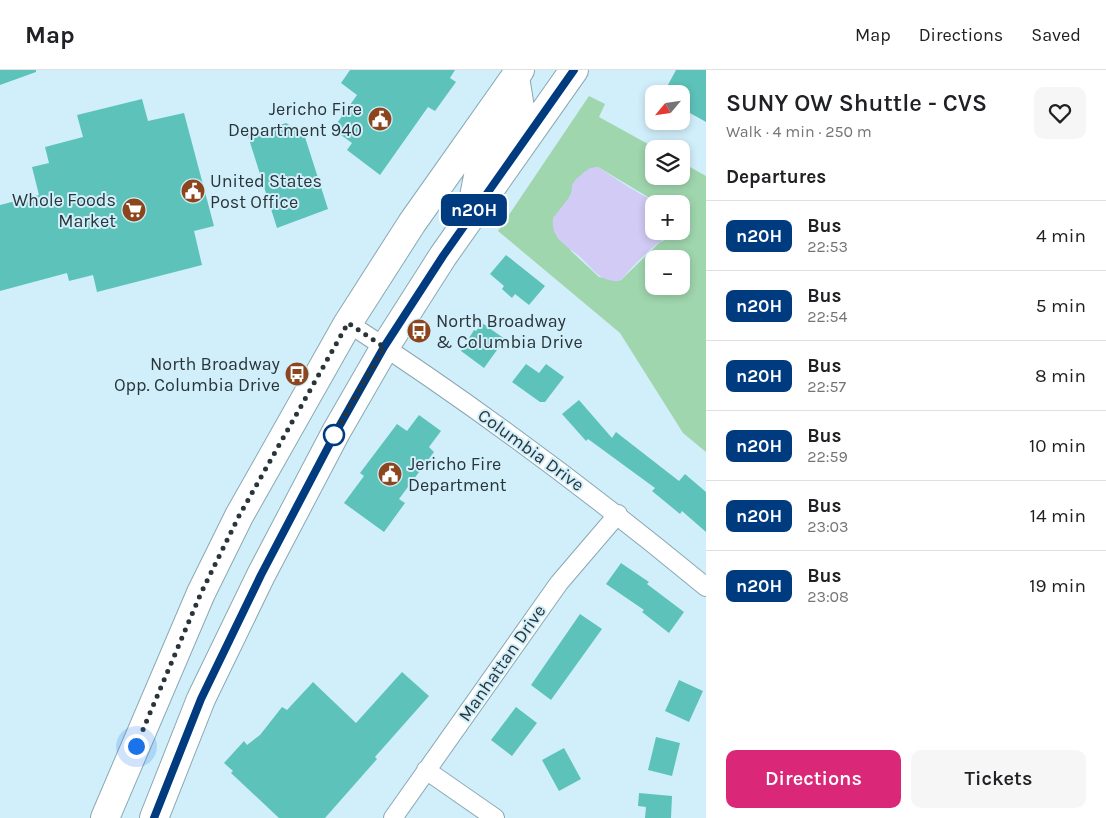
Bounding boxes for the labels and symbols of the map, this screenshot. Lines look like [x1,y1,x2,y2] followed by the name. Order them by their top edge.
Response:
[645,85,690,130] north arrow
[228,98,362,141] place label: Jericho Fire Department 940
[367,106,393,132] public building icon: Jericho Fire Department 940
[210,170,322,213] place label: United States Post Office
[180,178,206,204] public building icon: United States Post Office
[12,189,116,232] place label: Whole Foods Market
[439,194,509,226] line badge: n20H
[121,197,147,223] supermarket icon: Whole Foods Market
[436,310,583,353] place label: North Broadway & Columbia Drive
[406,318,432,344] bus stop icon: North Broadway & Columbia Drive
[114,353,281,396] place label: North Broadway Opp. Columbia Drive
[284,361,310,387] bus stop icon: North Broadway Opp. Columbia Drive
[474,404,588,496] street label: Columbia Drive
[323,424,345,446] unlabelled marker
[408,453,507,496] place label: Jericho Fire Department
[377,461,403,487] public building icon: Jericho Fire Department
[454,600,550,726] street label: Manhattan Drive
[124,734,149,759] your location

